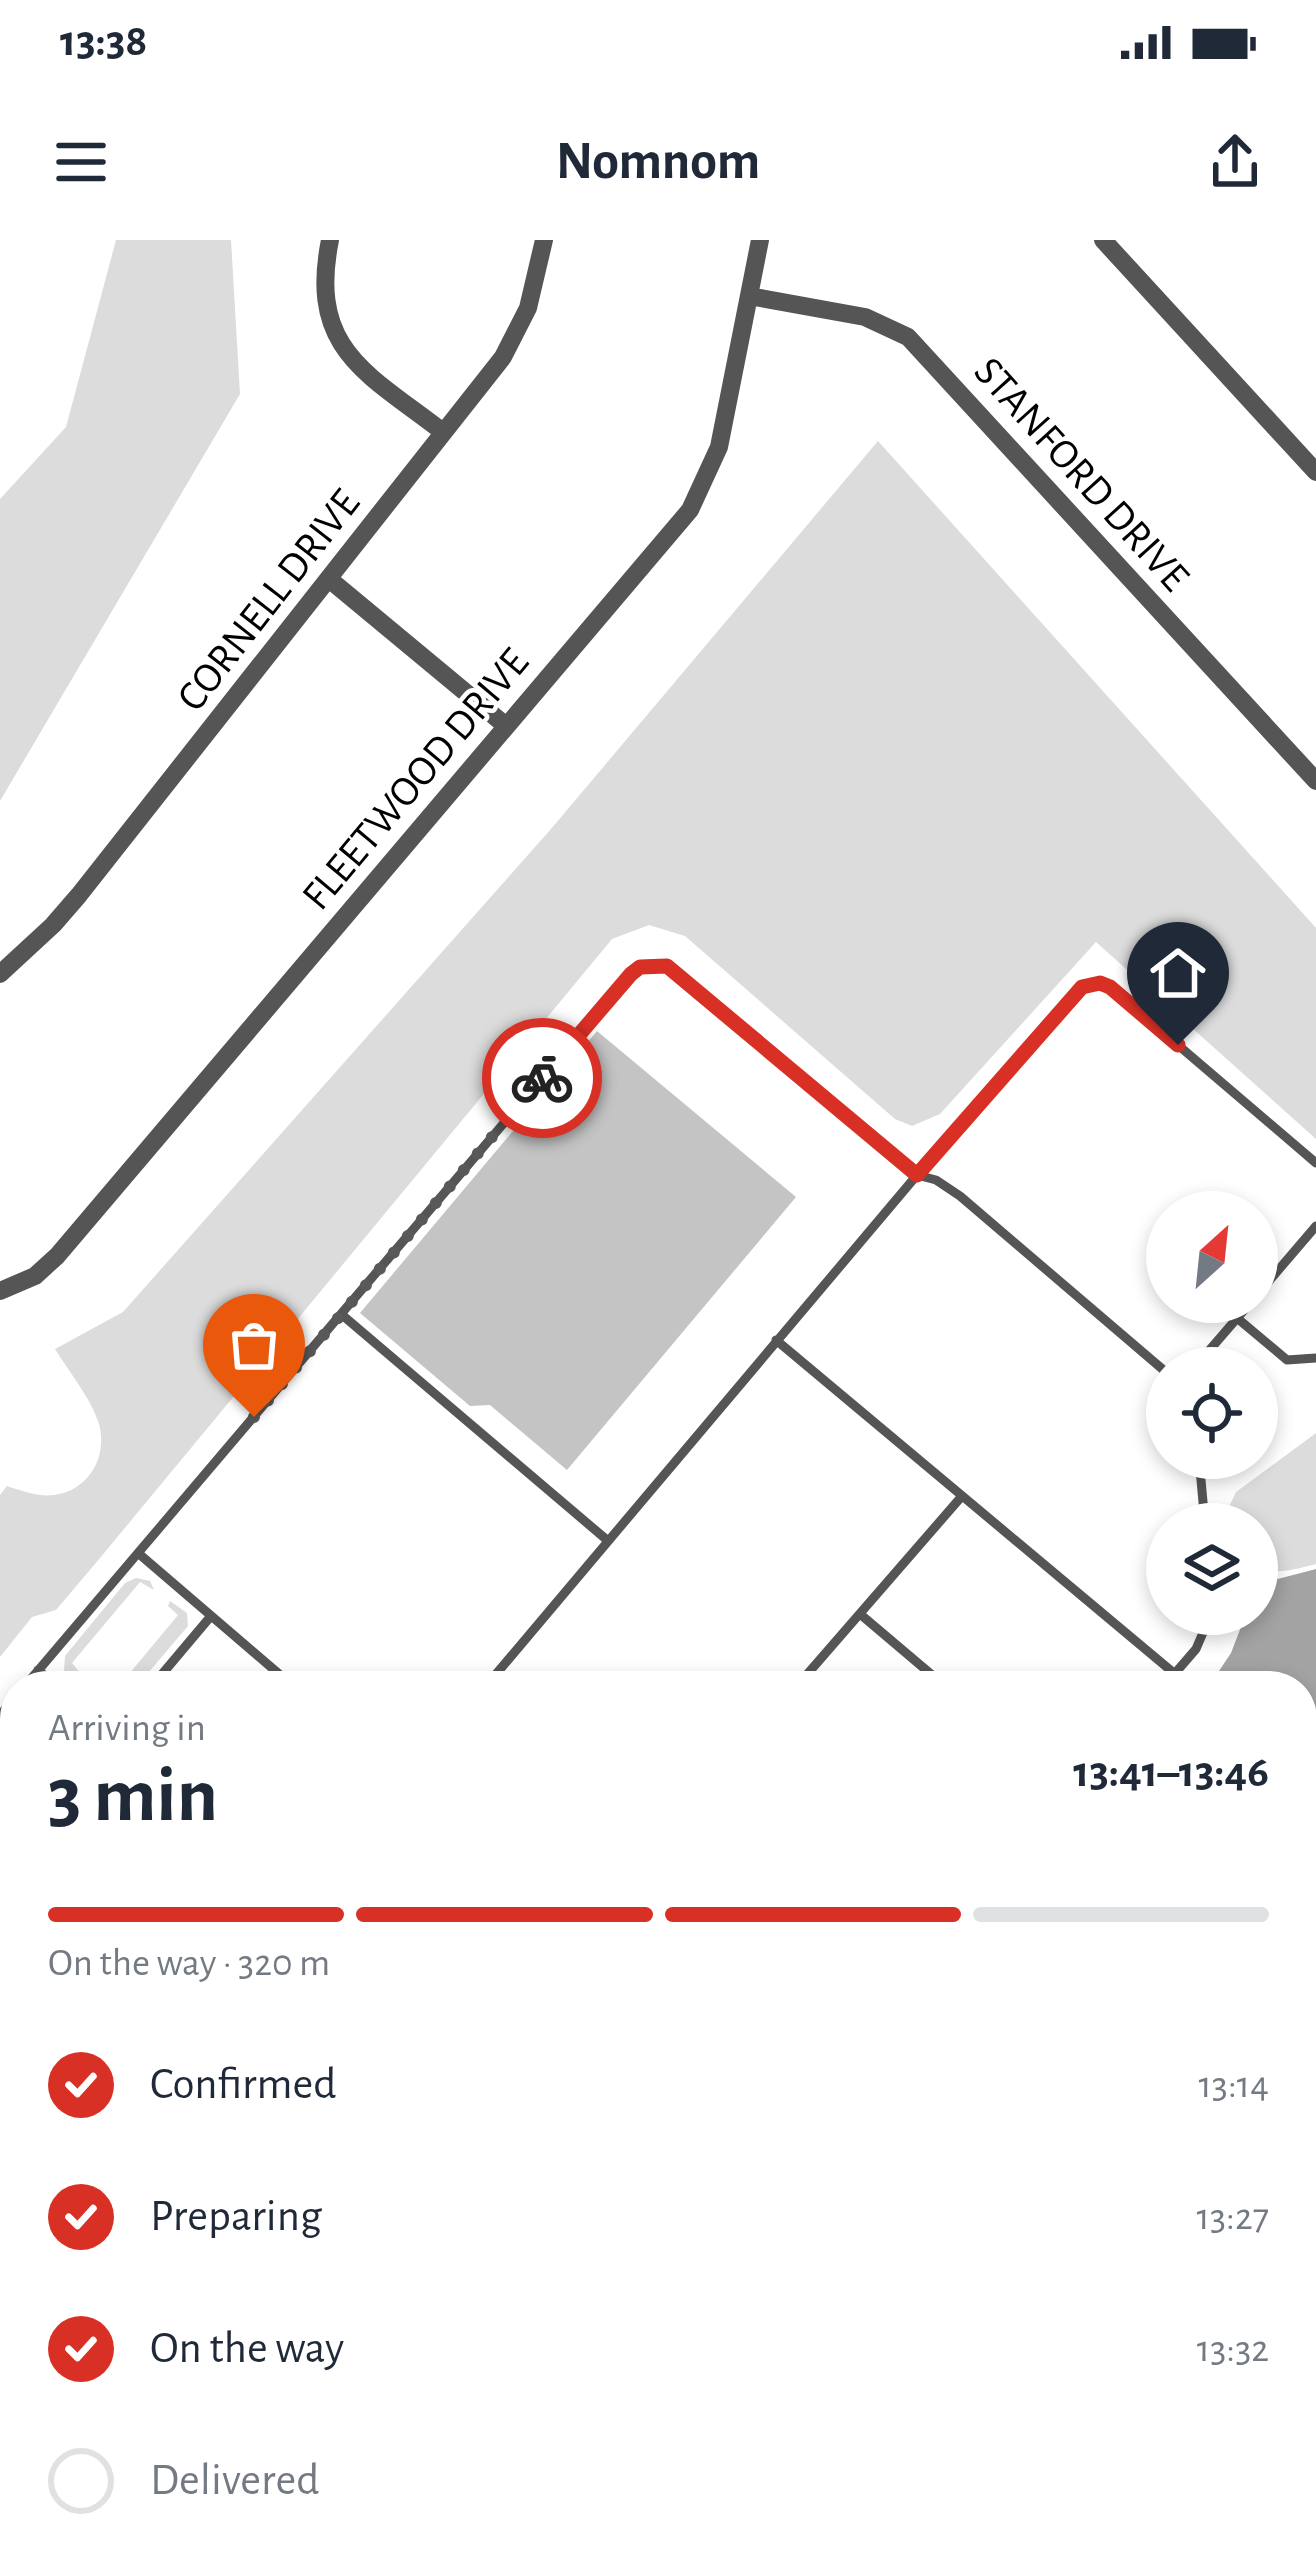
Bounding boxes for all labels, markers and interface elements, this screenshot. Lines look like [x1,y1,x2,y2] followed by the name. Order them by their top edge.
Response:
[60,19,147,64] text: 13:38
[48,129,114,195] icon: menu
[1202,129,1268,195] icon: share
[556,135,760,189] text: Nomnom
[966,350,1197,599] street label: STANFORD DRIVE
[170,482,367,719] street label: CORNELL DRIVE
[295,641,536,918] street label: FLEETWOOD DRIVE
[1127,922,1229,1045] pin
[1145,940,1211,1006] icon: home
[482,1018,602,1138] courier
[509,1045,575,1111] icon: bike
[1146,1191,1278,1323] north arrow
[1146,1191,1278,1635] map controls
[203,1294,305,1417] pin
[221,1312,287,1378] icon: bag
[1146,1347,1278,1479] button: locate
[1146,1503,1278,1635] button: layers
[48,1709,206,1748] text: Arriving in
[1073,1750,1269,1795] text: 13:41–13:46
[48,1758,218,1836] text: 3 min
[48,1944,330,1983] text: On the way · 320 m
[48,2052,114,2118] icon: check
[150,2062,336,2107] text: Confirmed
[1198,2066,1269,2105] text: 13:14
[48,2184,114,2250] icon: check
[150,2194,322,2239] text: Preparing
[1197,2198,1269,2237] text: 13:27
[48,2316,114,2382] icon: check
[150,2326,344,2371] text: On the way
[1197,2330,1269,2369] text: 13:32
[150,2458,319,2503] text: Delivered

